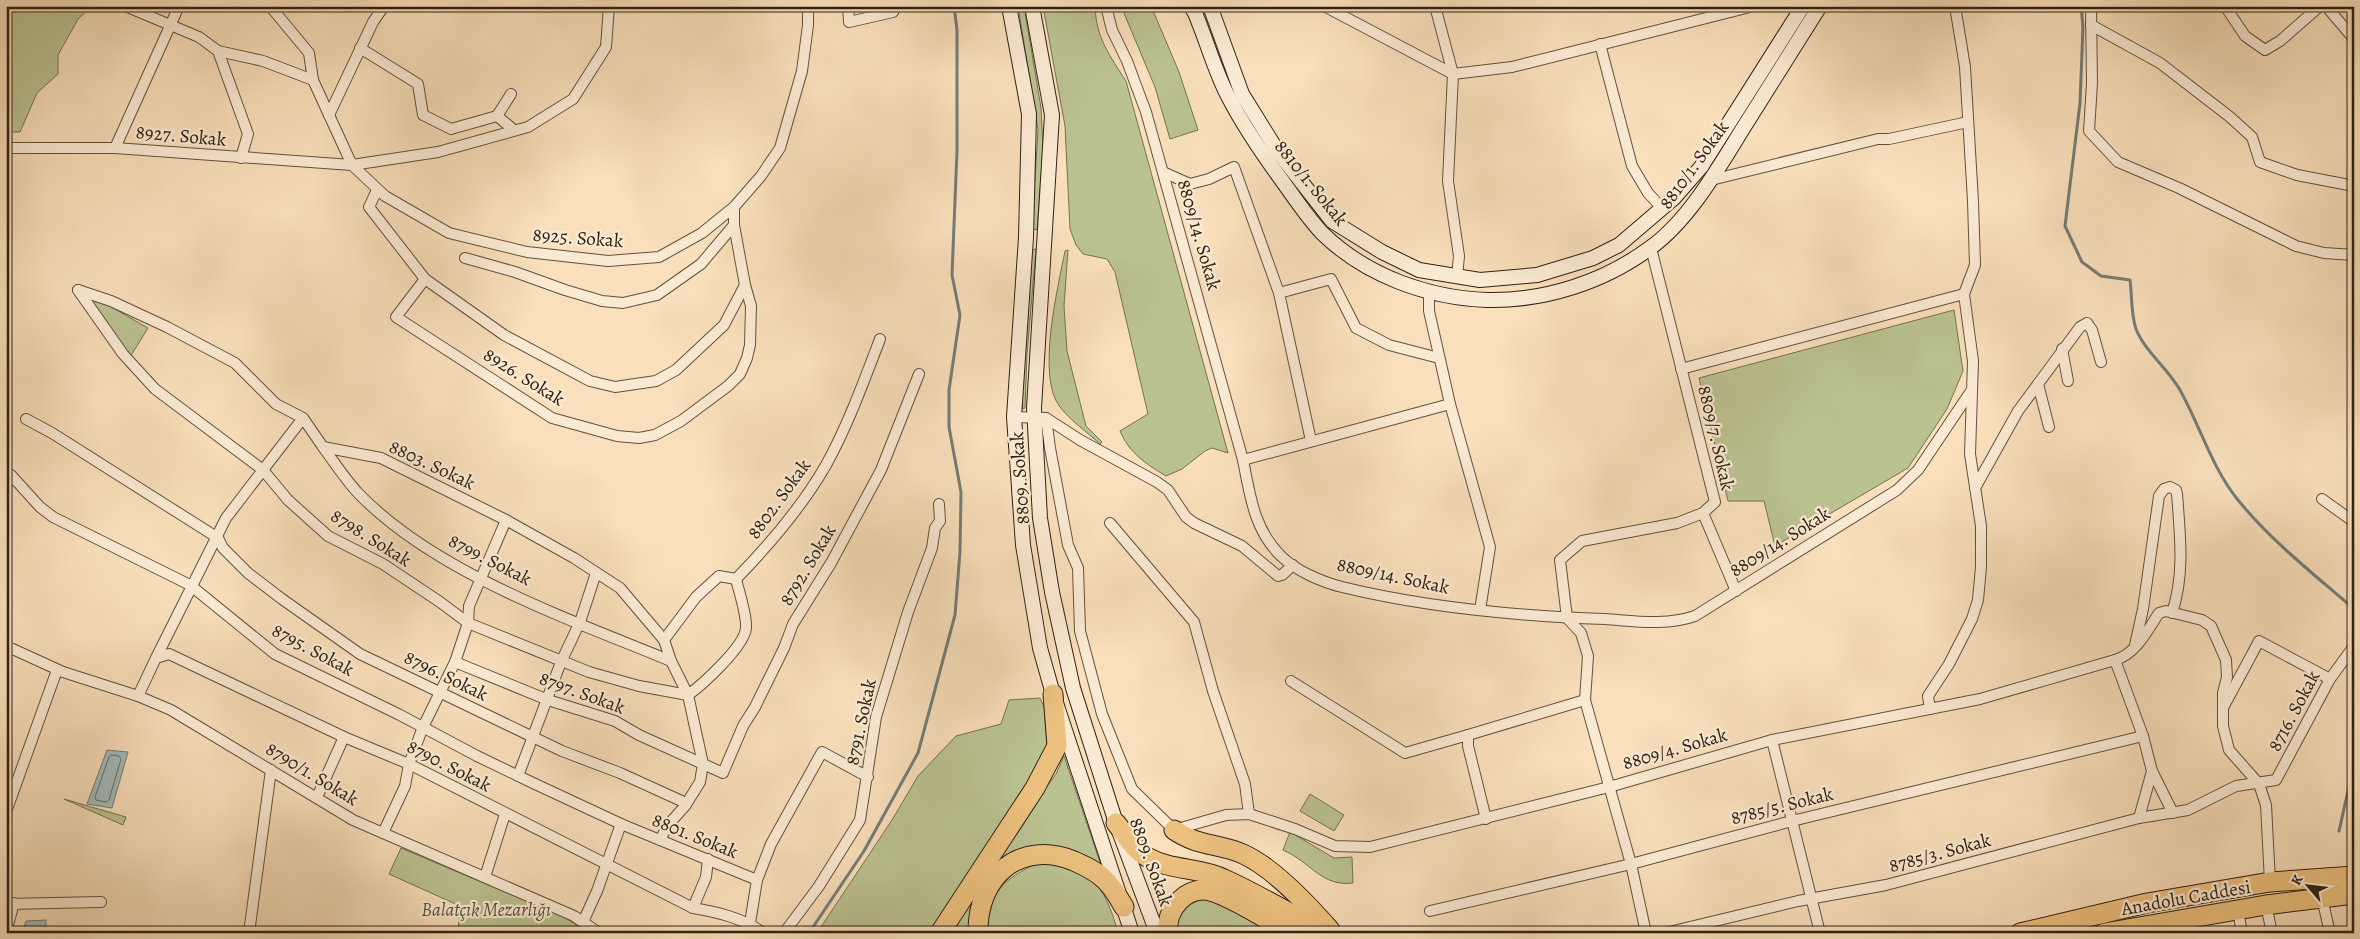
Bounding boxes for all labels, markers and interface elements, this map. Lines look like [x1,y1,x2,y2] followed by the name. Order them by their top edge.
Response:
[1653,115,1735,215] street label: 8810/1. Sokak
[135,119,228,153] street label: 8927. Sokak
[1268,135,1354,232] street label: 8810/1. Sokak
[1171,177,1227,294] street label: 8809/14. Sokak
[532,222,625,254] street label: 8925. Sokak
[478,342,570,413] street label: 8926. Sokak
[1691,383,1741,494] street label: 8809/7. Sokak
[1004,430,1036,525] street label: 8809. Sokak
[385,434,480,496] street label: 8803. Sokak
[741,453,817,544] street label: 8802. Sokak
[1725,500,1836,583] street label: 8809/14. Sokak
[326,503,417,573] street label: 8798. Sokak
[774,519,843,611] street label: 8792. Sokak
[444,528,537,592] street label: 8799. Sokak
[1334,551,1452,601] street label: 8809/14. Sokak
[267,617,359,683] street label: 8795. Sokak
[400,645,493,708] street label: 8796. Sokak
[535,665,629,721] street label: 8797. Sokak
[2262,665,2326,756] street label: 8716. Sokak
[839,676,883,768] street label: 8791. Sokak
[1620,722,1731,776] street label: 8809/4. Sokak
[402,734,496,799] street label: 8790. Sokak
[261,736,364,812] street label: 8790/1. Sokak
[1728,781,1836,831] street label: 8785/5. Sokak
[648,807,742,865] street label: 8801. Sokak
[1123,814,1179,911] street label: 8809. Sokak
[1886,827,1994,879] street label: 8785/3. Sokak
[2282,862,2332,912] north arrow
[2286,871,2308,889] text: K
[2118,874,2253,922] street label: Anadolu Caddesi
[421,897,551,923] park label: Balatçık Mezarlığı

